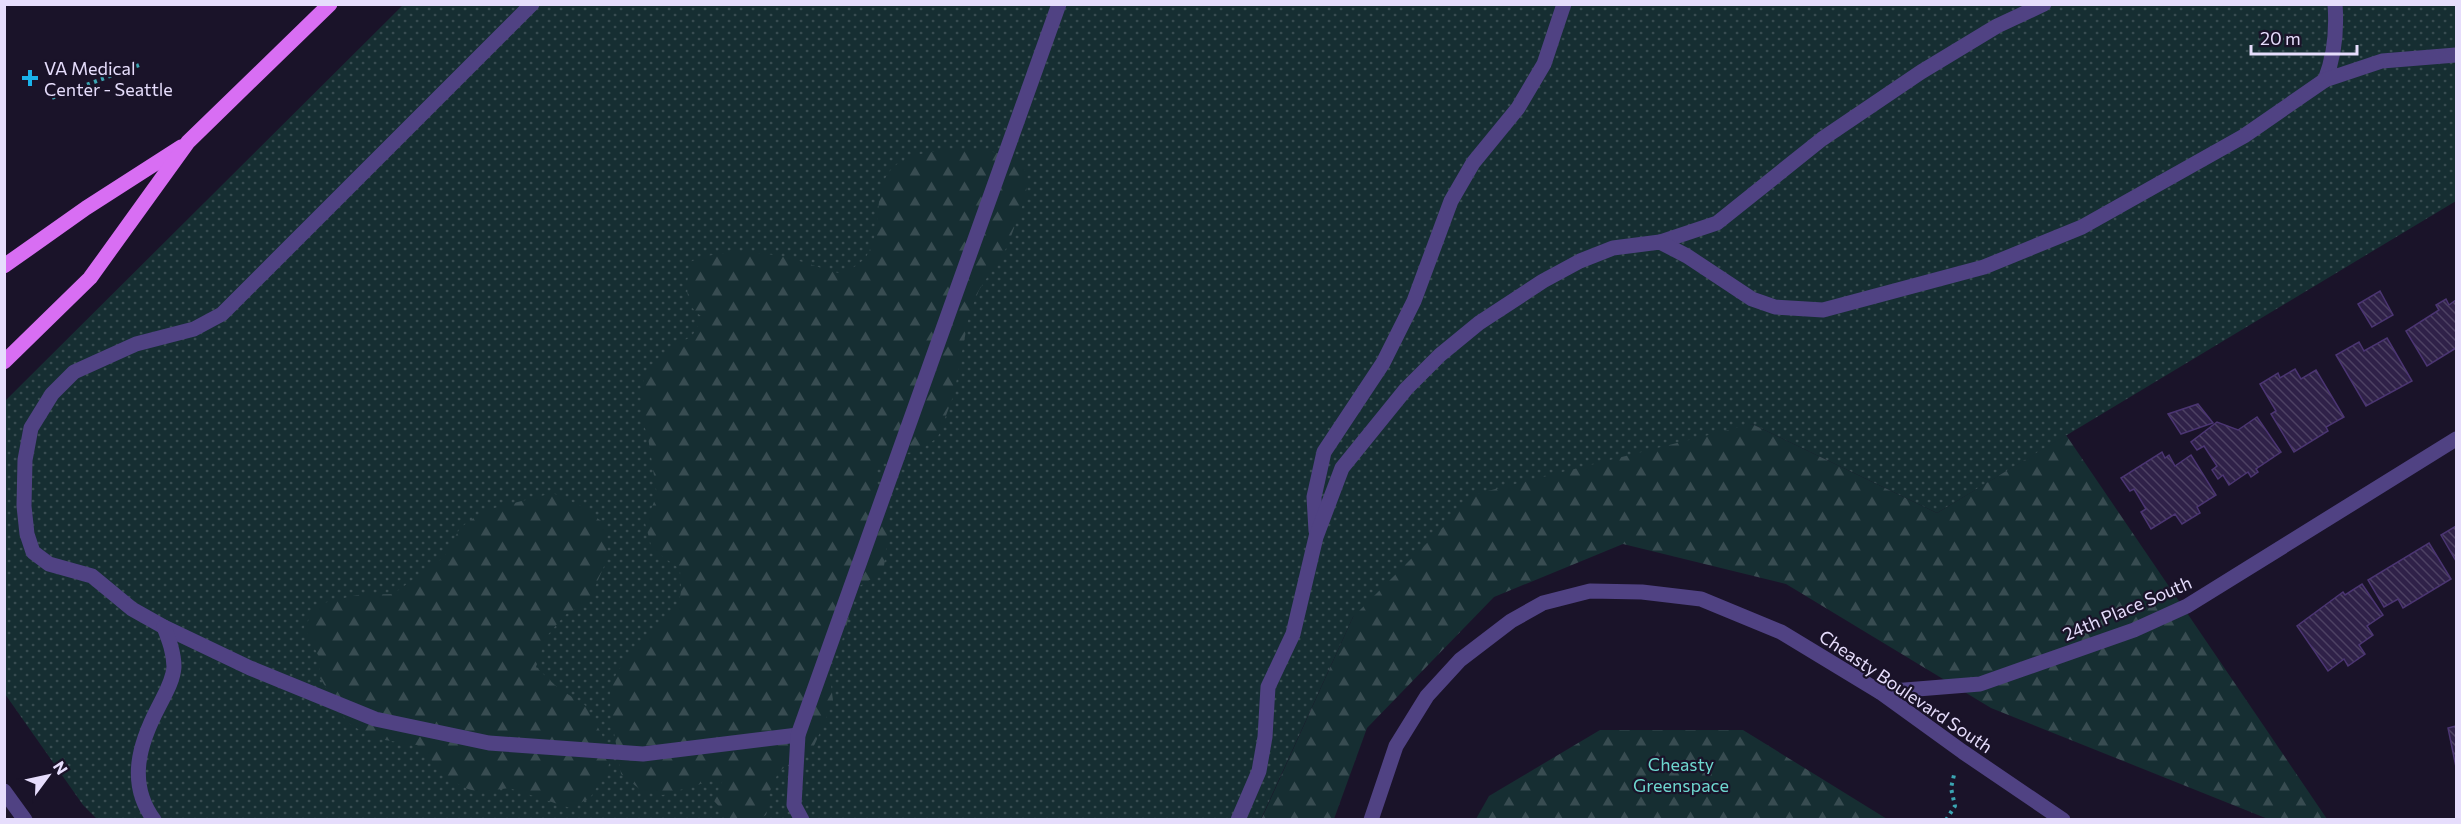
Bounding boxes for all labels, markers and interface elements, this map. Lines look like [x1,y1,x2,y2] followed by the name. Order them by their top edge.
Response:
[2251,18,2358,56] scale bar
[2260,27,2301,49] text: 20 m
[44,57,173,100] place label: VA Medical Center - Seattle
[21,69,39,87] marker: VA Medical Center - Seattle
[2059,571,2195,645] street label: 24th Place South
[1815,625,1997,757] street label: Cheasty Boulevard South
[18,746,78,806] north arrow
[1633,753,1729,796] park label: Cheasty Greenspace
[50,757,72,778] text: N

